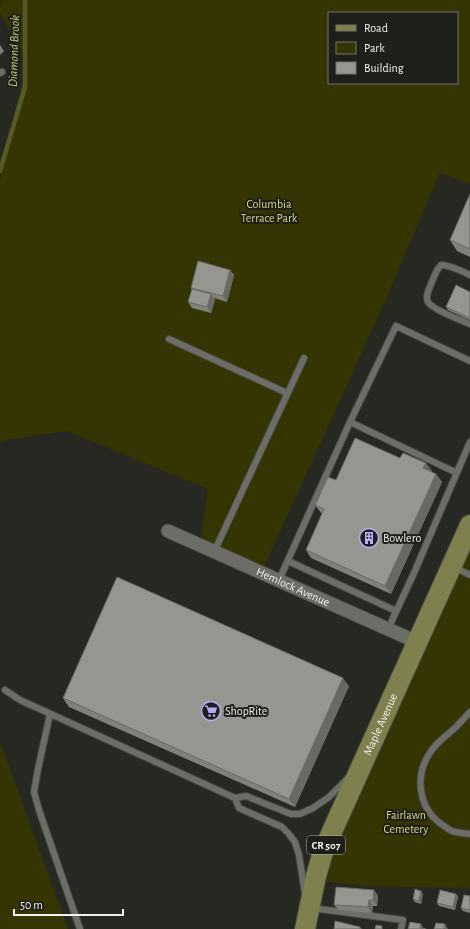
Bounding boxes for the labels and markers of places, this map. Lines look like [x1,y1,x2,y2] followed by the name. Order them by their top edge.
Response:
[358,527,380,549] building icon: Bowlero
[383,532,421,544] place label: Bowlero
[200,700,222,722] supermarket icon: ShopRite
[225,705,267,717] place label: ShopRite

